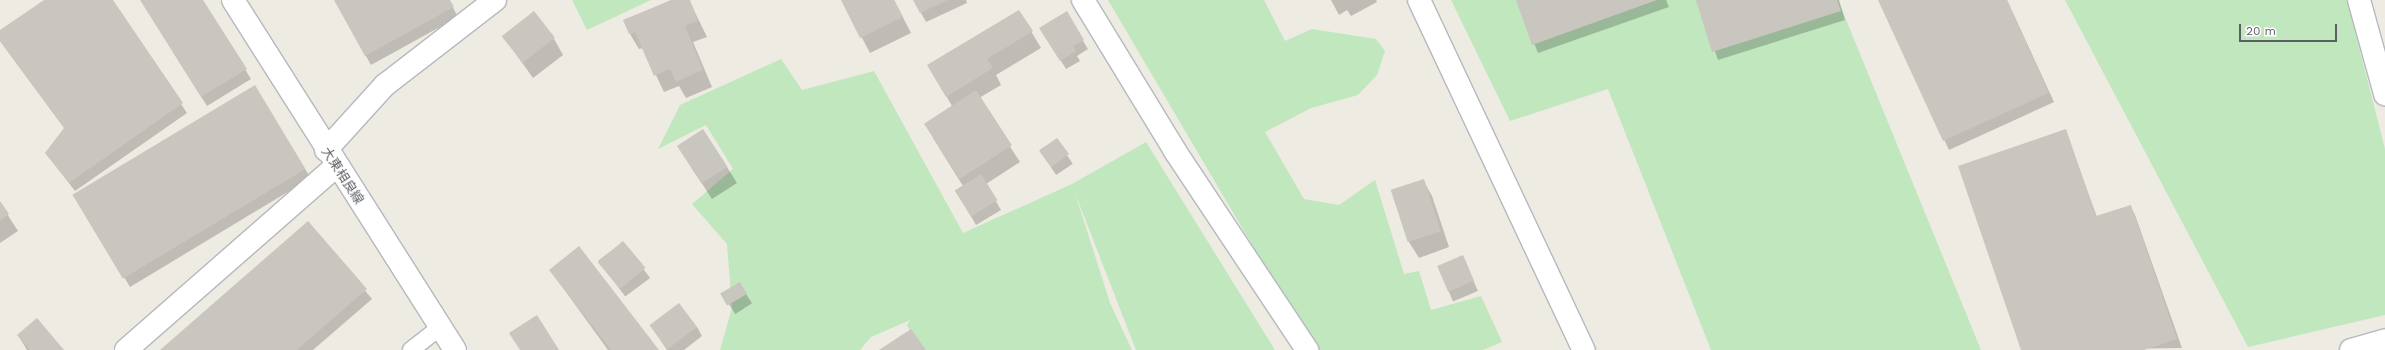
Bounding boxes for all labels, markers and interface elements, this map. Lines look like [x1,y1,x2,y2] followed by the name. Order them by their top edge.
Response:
[2241,16,2339,42] scale bar
[2246,24,2276,38] text: 20 m
[318,144,366,208] street label: 大東相良線

